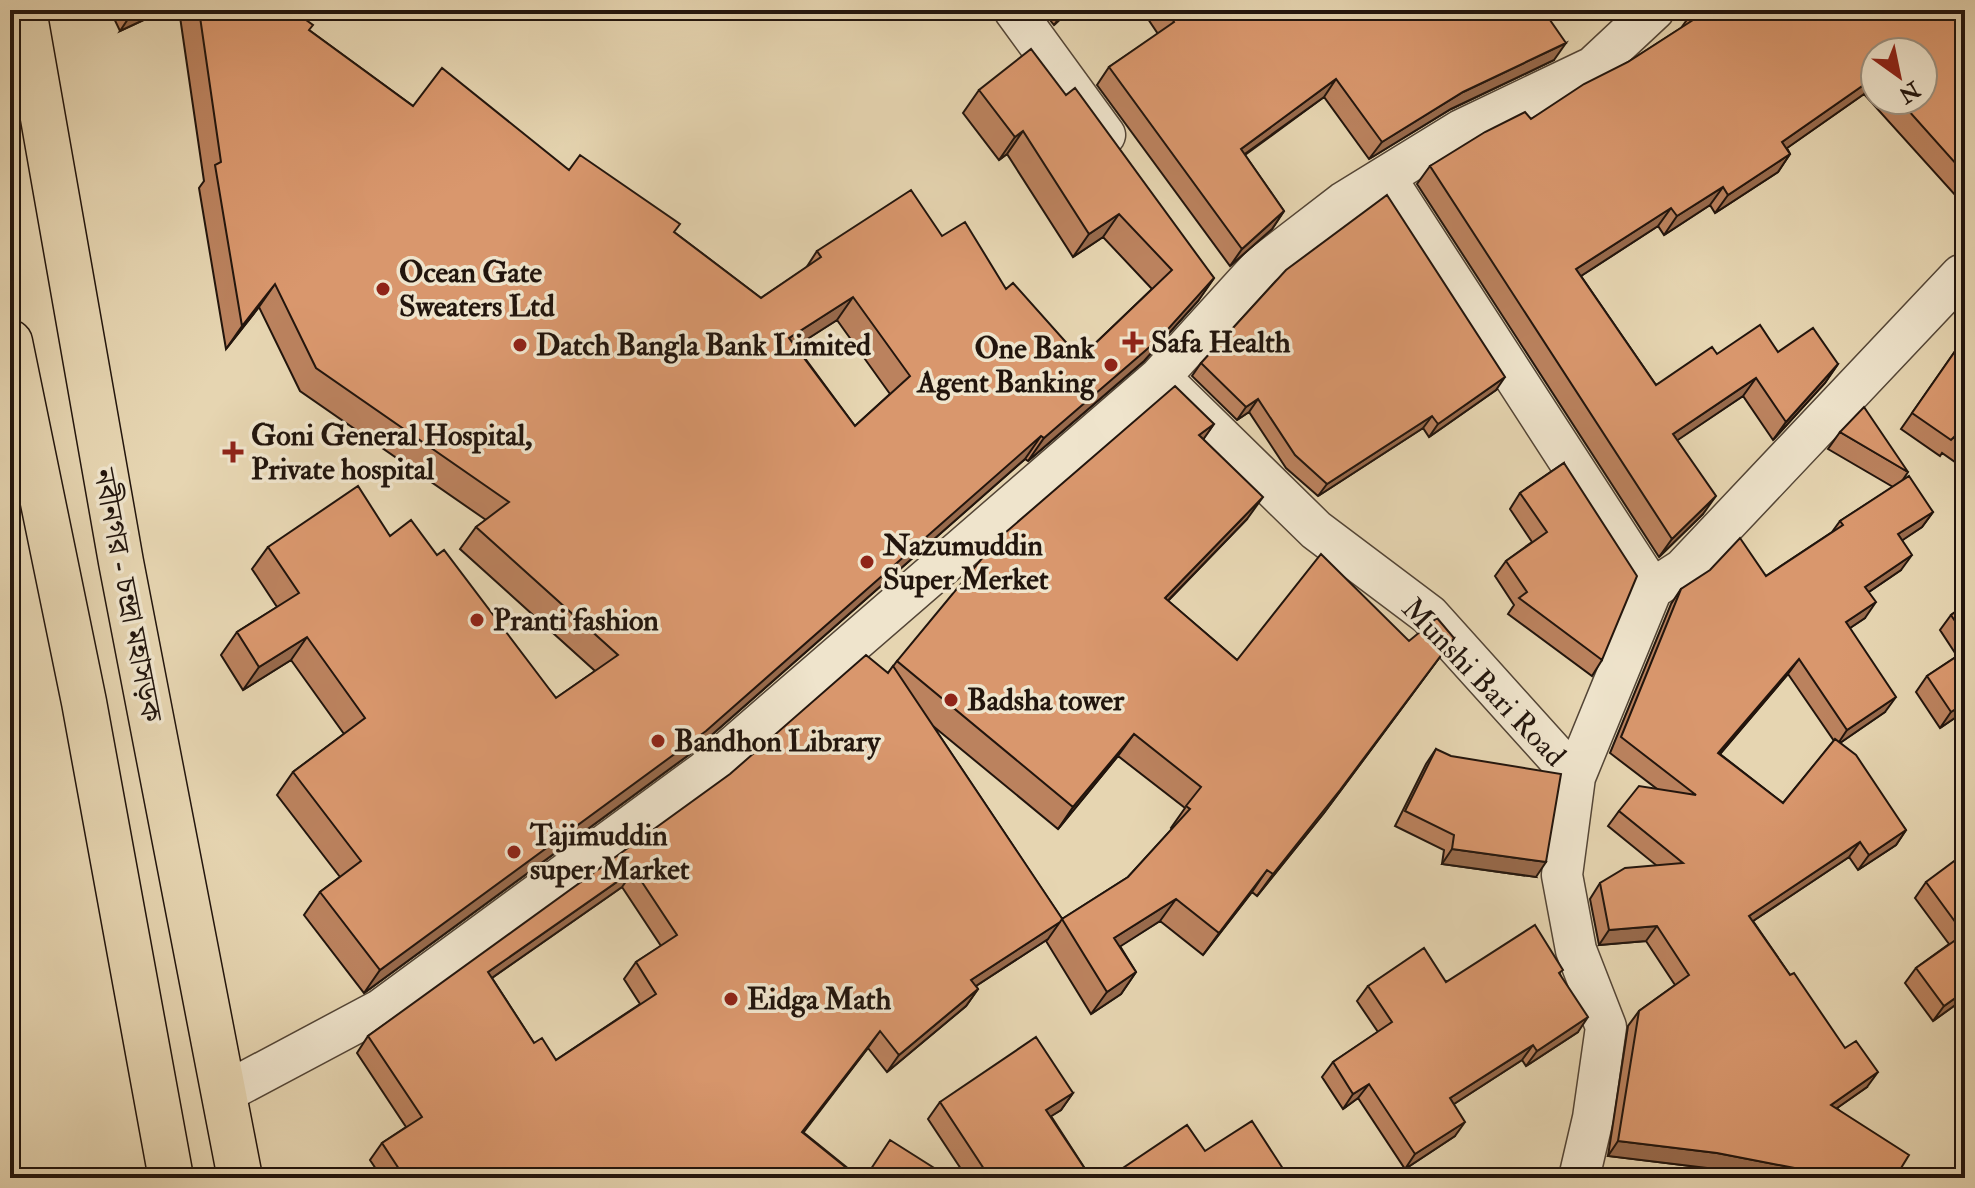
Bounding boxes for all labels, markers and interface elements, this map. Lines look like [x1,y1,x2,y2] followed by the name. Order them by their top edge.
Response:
[1859,36,1939,116] north arrow
[1893,74,1926,109] text: N
[399,254,555,325] place label: Ocean Gate Sweaters Ltd
[374,280,392,298] marker: Ocean Gate Sweaters Ltd
[1151,324,1291,361] place label: Safa Health
[536,327,871,364] place label: Datch Bangla Bank Limited
[915,330,1096,401] place label: One Bank Agent Banking
[1122,331,1144,353] marker: Safa Health
[511,336,529,354] marker: Datch Bangla Bank Limited
[1102,356,1120,374] marker: One Bank Agent Banking
[251,417,532,488] place label: Goni General Hospital, Private hospital
[222,441,244,463] marker: Goni General Hospital, Private hospital
[85,464,170,726] street label: নবীনগর - চন্দ্রা মহাসড়ক
[882,527,1049,598] place label: Nazumuddin Super Merket
[858,553,876,571] marker: Nazumuddin Super Merket
[1394,590,1574,774] street label: Munshi Bari Road
[493,602,659,639] place label: Pranti fashion
[468,611,486,629] marker: Pranti fashion
[967,682,1125,719] place label: Badsha tower
[942,691,960,709] marker: Badsha tower
[674,723,882,760] place label: Bandhon Library
[649,732,667,750] marker: Bandhon Library
[529,817,690,888] place label: Tajimuddin super Market
[505,843,523,861] marker: Tajimuddin super Market
[747,981,892,1018] place label: Eidga Math
[722,990,740,1008] marker: Eidga Math

